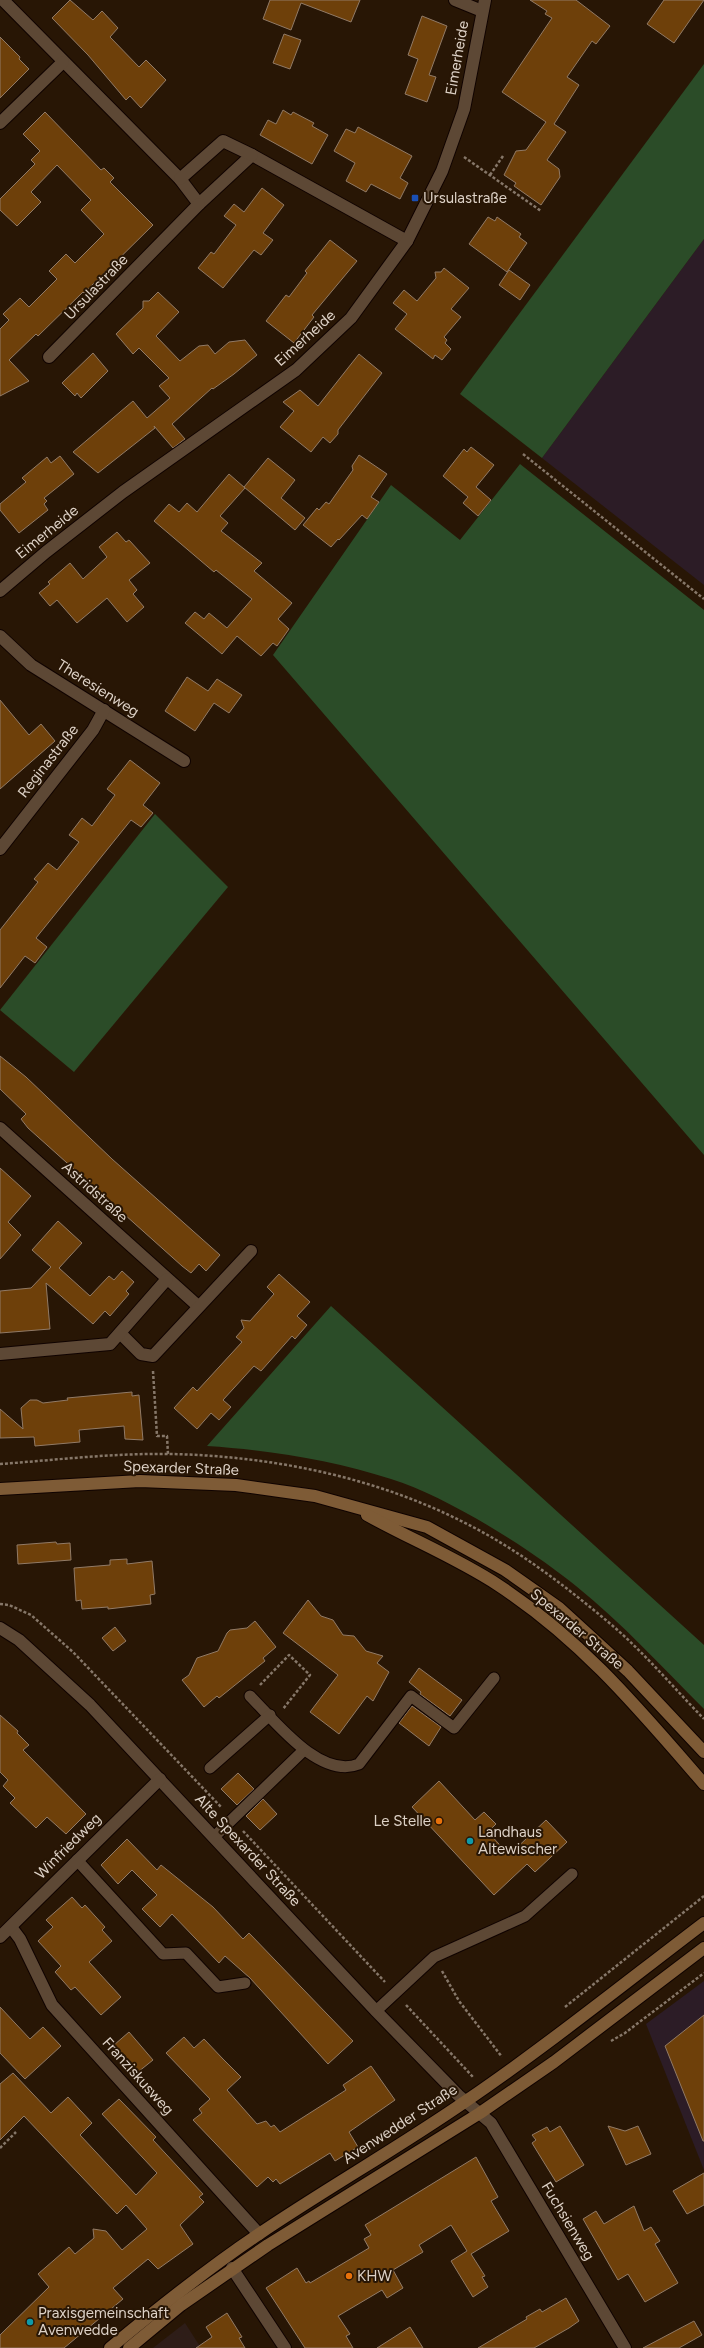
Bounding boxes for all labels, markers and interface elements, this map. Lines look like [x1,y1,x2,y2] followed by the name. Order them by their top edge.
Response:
[442,19,472,97] street label: Eimerheide
[423,189,507,207] place label: Ursulastraße
[410,193,420,203] marker: Ursulastraße
[60,251,132,323] street label: Ursulastraße
[271,306,339,370] street label: Eimerheide
[12,501,82,563] street label: Eimerheide
[54,656,142,720] street label: Theresienweg
[14,721,82,801] street label: Reginastraße
[58,1158,132,1226] street label: Astridstraße
[123,1457,239,1479] street label: Spexarder Straße
[527,1585,627,1673] street label: Spexarder Straße
[191,1790,305,1910] street label: Alte Spexarder Straße
[31,1809,105,1883] street label: Winfriedweg
[373,1812,431,1830] place label: Le Stelle
[434,1816,444,1826] marker: Le Stelle
[478,1823,557,1858] place label: Landhaus Altewischer
[465,1836,475,1846] marker: Landhaus Altewischer
[98,2034,178,2118] street label: Franziskusweg
[339,2080,461,2168] street label: Avenwedder Straße
[538,2178,598,2264] street label: Fuchsienweg
[357,2267,392,2285] place label: KHW
[344,2271,354,2281] marker: KHW
[38,2304,169,2339] place label: Praxisgemeinschaft Avenwedde
[25,2317,35,2327] marker: Praxisgemeinschaft Avenwedde

